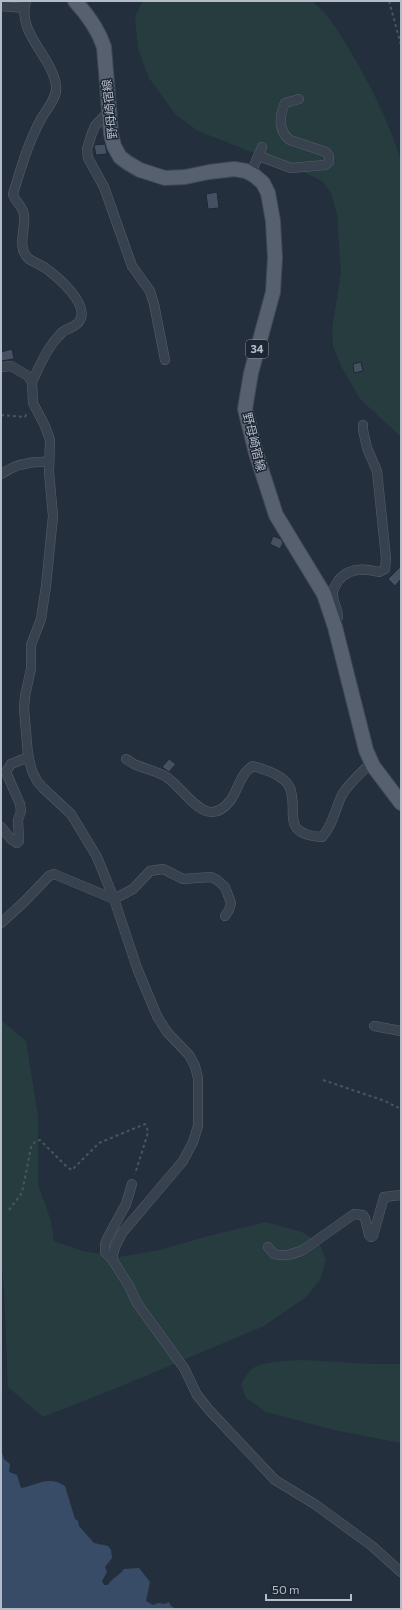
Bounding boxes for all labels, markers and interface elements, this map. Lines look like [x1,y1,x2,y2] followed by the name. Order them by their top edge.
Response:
[99,79,119,140] street label: 野母崎宿線
[246,340,268,358] road number: 34
[241,411,269,473] street label: 野母崎宿線
[266,1576,351,1602] scale bar
[272,1582,300,1596] text: 50 m

